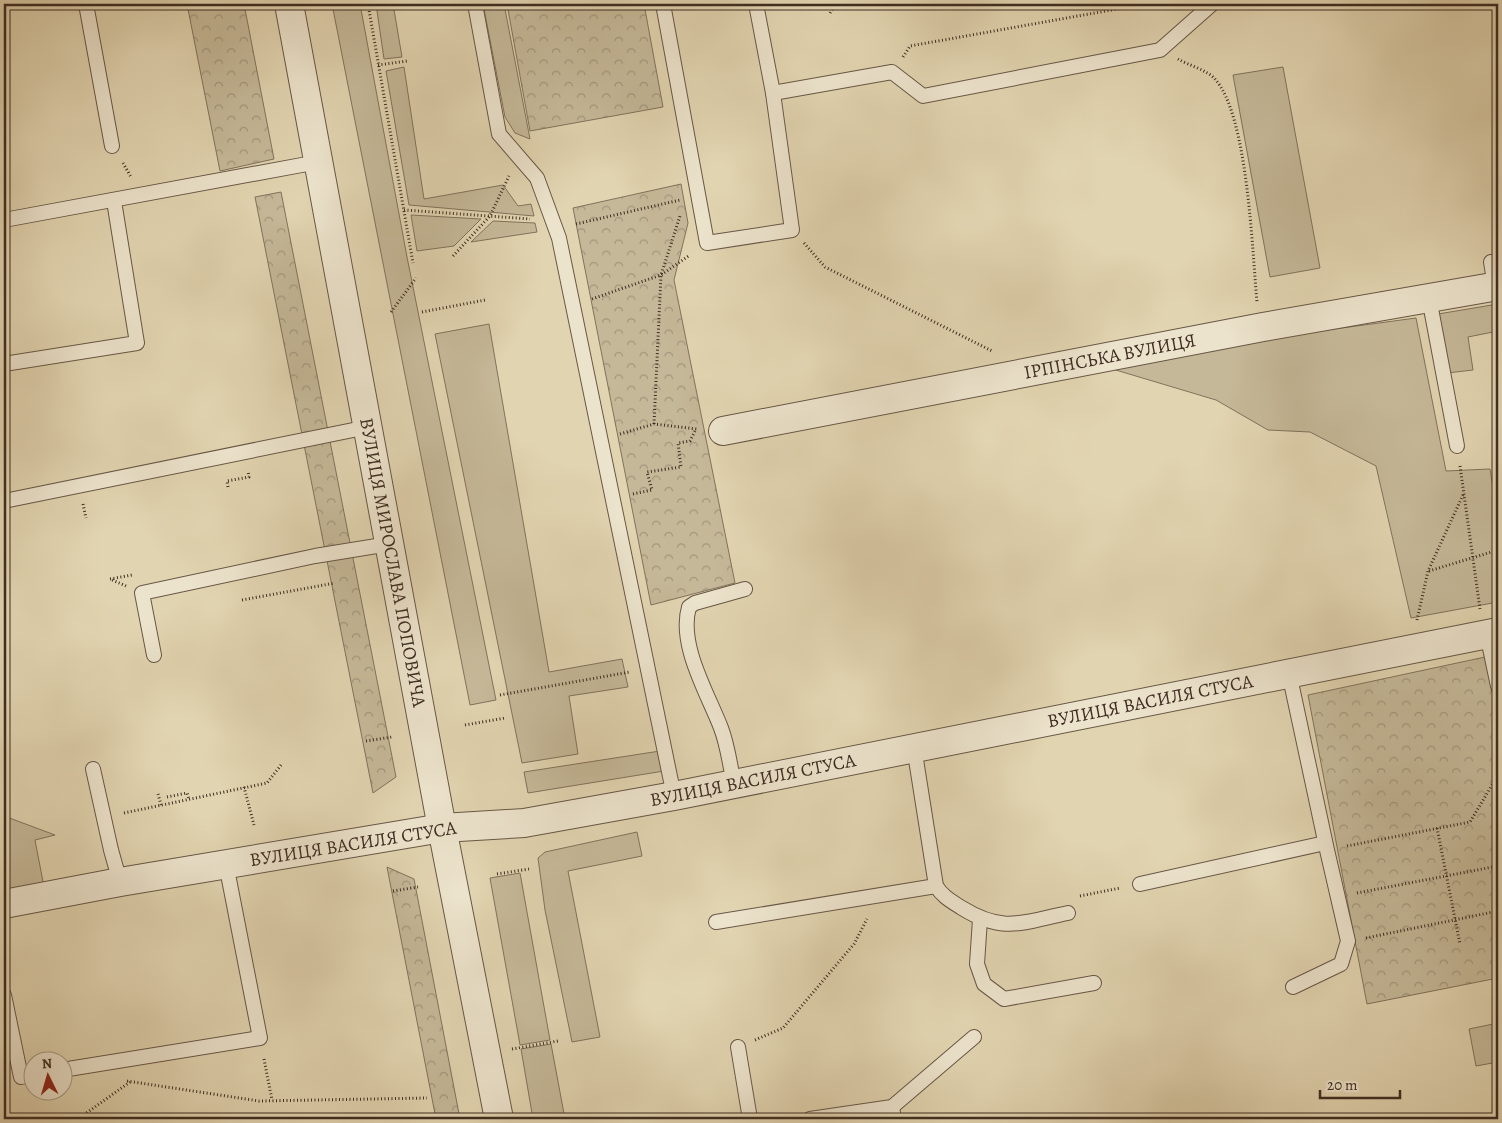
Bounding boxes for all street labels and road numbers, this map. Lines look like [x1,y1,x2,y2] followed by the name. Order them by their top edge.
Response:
[1022,327,1198,386] street label: ІРПІНСЬКА ВУЛИЦЯ
[353,416,432,710] street label: ВУЛИЦЯ МИРОСЛАВА ПОПОВИЧА
[1045,668,1256,734] street label: ВУЛИЦЯ ВАСИЛЯ СТУСА
[648,747,859,813] street label: ВУЛИЦЯ ВАСИЛЯ СТУСА
[248,815,459,873] street label: ВУЛИЦЯ ВАСИЛЯ СТУСА

